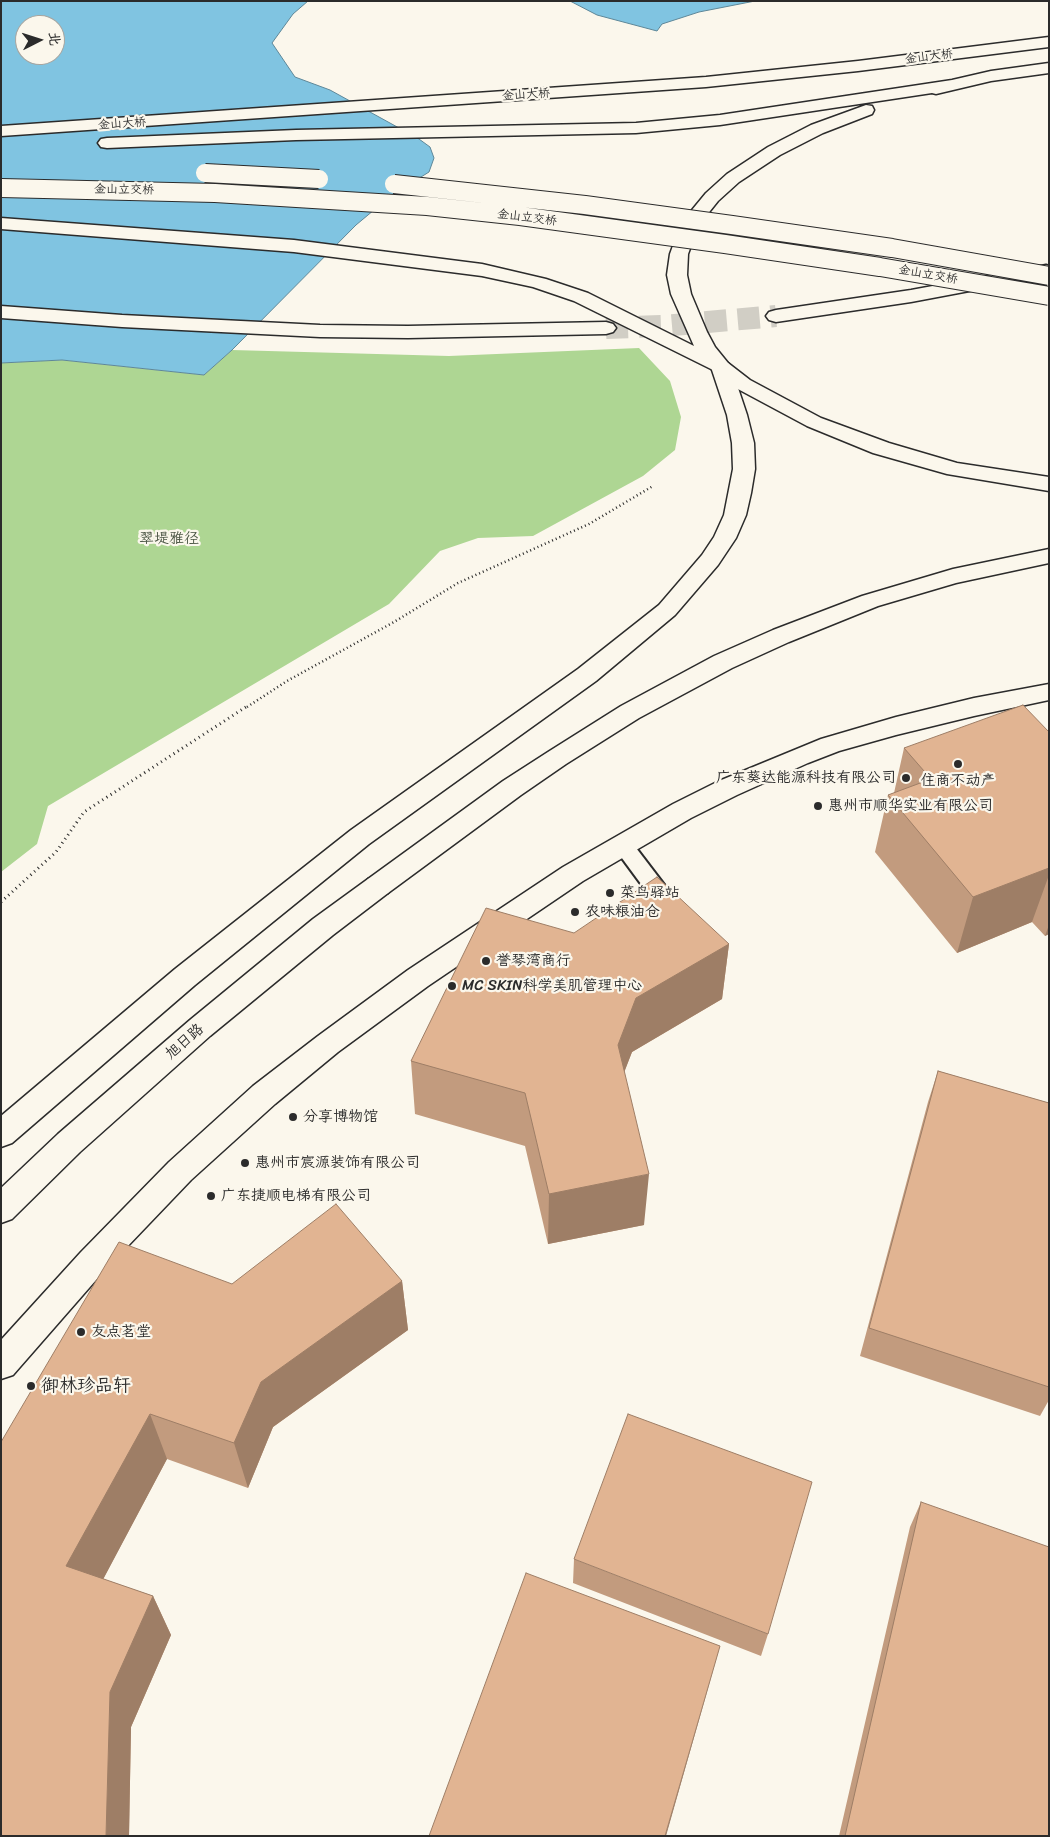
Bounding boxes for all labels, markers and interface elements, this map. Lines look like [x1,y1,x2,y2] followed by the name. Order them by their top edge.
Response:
[15,15,65,65] north arrow
[41,31,68,47] text: 北
[904,47,954,67] street label: 金山大桥
[502,86,550,104] street label: 金山大桥
[98,115,146,133] street label: 金山大桥
[94,182,154,198] street label: 金山立交桥
[496,207,558,229] street label: 金山立交桥
[897,263,959,287] street label: 金山立交桥
[139,530,199,548] park label: 翠堤雅径
[952,758,964,770] marker: 住商不动产
[716,769,896,787] place label: 广东葵达能源科技有限公司
[900,772,912,784] marker: 广东葵达能源科技有限公司
[921,772,995,790] place label: 住商不动产
[828,797,993,815] place label: 惠州市顺华实业有限公司
[812,800,824,812] marker: 惠州市顺华实业有限公司
[620,884,680,902] place label: 菜鸟驿站
[604,887,616,899] marker: 菜鸟驿站
[585,903,660,921] place label: 农味粮油仓
[569,906,581,918] marker: 农味粮油仓
[496,952,571,970] place label: 誉琴湾商行
[480,955,492,967] marker: 誉琴湾商行
[462,977,643,995] place label: MC SKIN科学美肌管理中心
[446,980,458,992] marker: MC SKIN科学美肌管理中心
[162,1020,208,1064] street label: 旭日路
[303,1108,378,1126] place label: 分享博物馆
[287,1111,299,1123] marker: 分享博物馆
[255,1154,420,1172] place label: 惠州市宸源装饰有限公司
[239,1157,251,1169] marker: 惠州市宸源装饰有限公司
[221,1187,371,1205] place label: 广东捷顺电梯有限公司
[205,1190,217,1202] marker: 广东捷顺电梯有限公司
[91,1323,151,1341] place label: 友点茗堂
[75,1326,87,1338] marker: 友点茗堂
[41,1375,131,1397] place label: 御林珍品轩
[25,1380,37,1392] marker: 御林珍品轩

